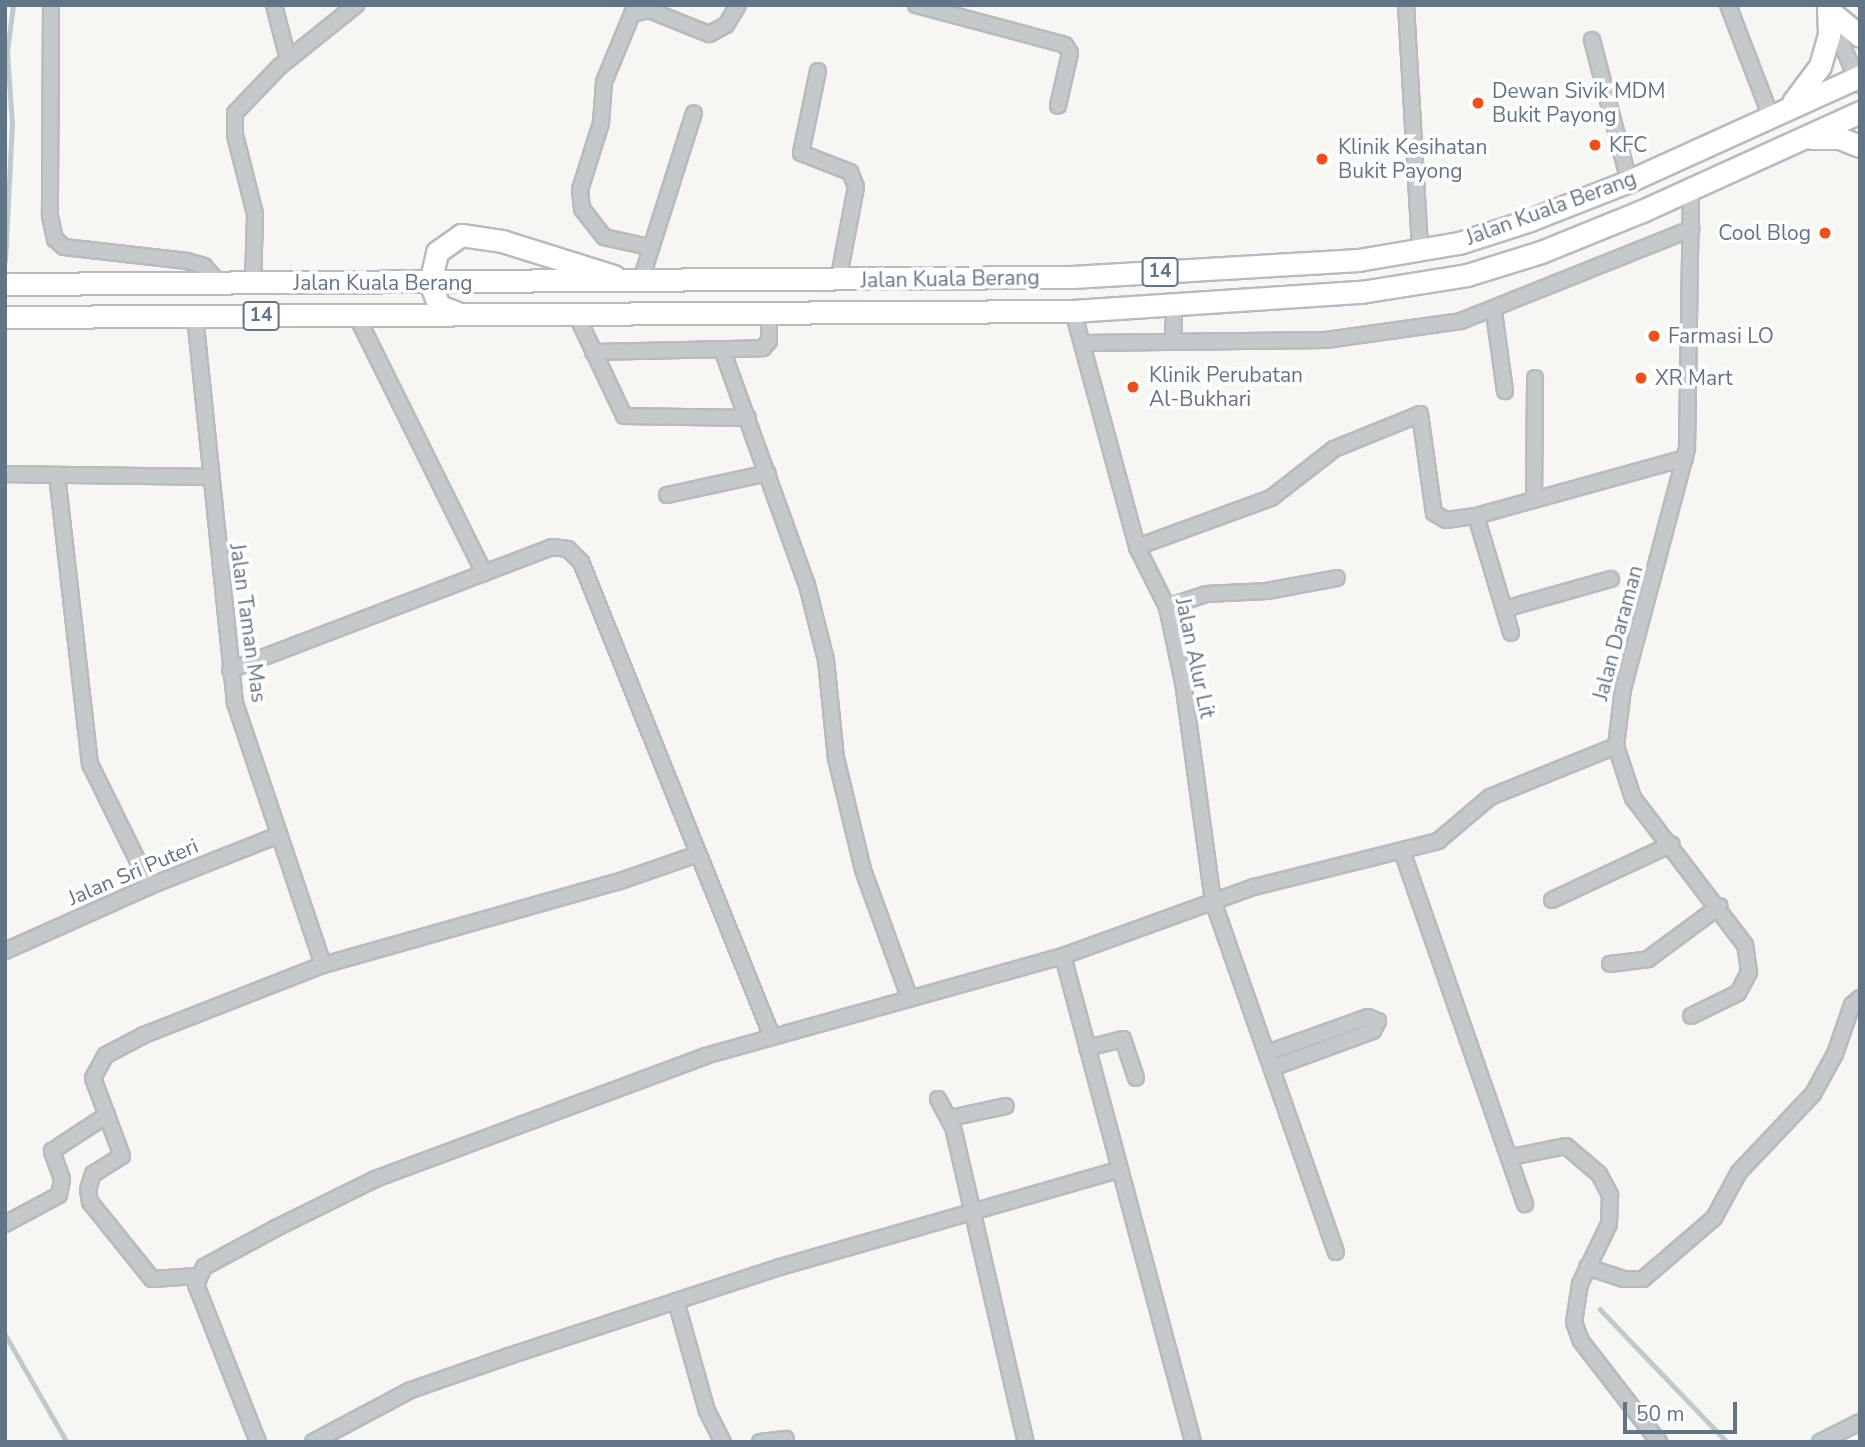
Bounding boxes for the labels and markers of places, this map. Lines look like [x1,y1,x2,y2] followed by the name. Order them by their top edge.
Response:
[1492,78,1665,128] place label: Dewan Sivik MDM Bukit Payong
[1470,95,1486,111] marker: Dewan Sivik MDM Bukit Payong
[1609,132,1647,158] place label: KFC
[1338,134,1487,184] place label: Klinik Kesihatan Bukit Payong
[1587,137,1603,153] marker: KFC
[1312,149,1332,169] marker: Klinik Kesihatan Bukit Payong
[1718,220,1811,246] place label: Cool Blog
[1817,225,1833,241] marker: Cool Blog
[1668,323,1774,349] place label: Farmasi LO
[1646,328,1662,344] marker: Farmasi LO
[1149,362,1303,412] place label: Klinik Perubatan Al-Bukhari
[1655,365,1733,391] place label: XR Mart
[1633,370,1649,386] marker: XR Mart
[1123,377,1143,397] marker: Klinik Perubatan Al-Bukhari

